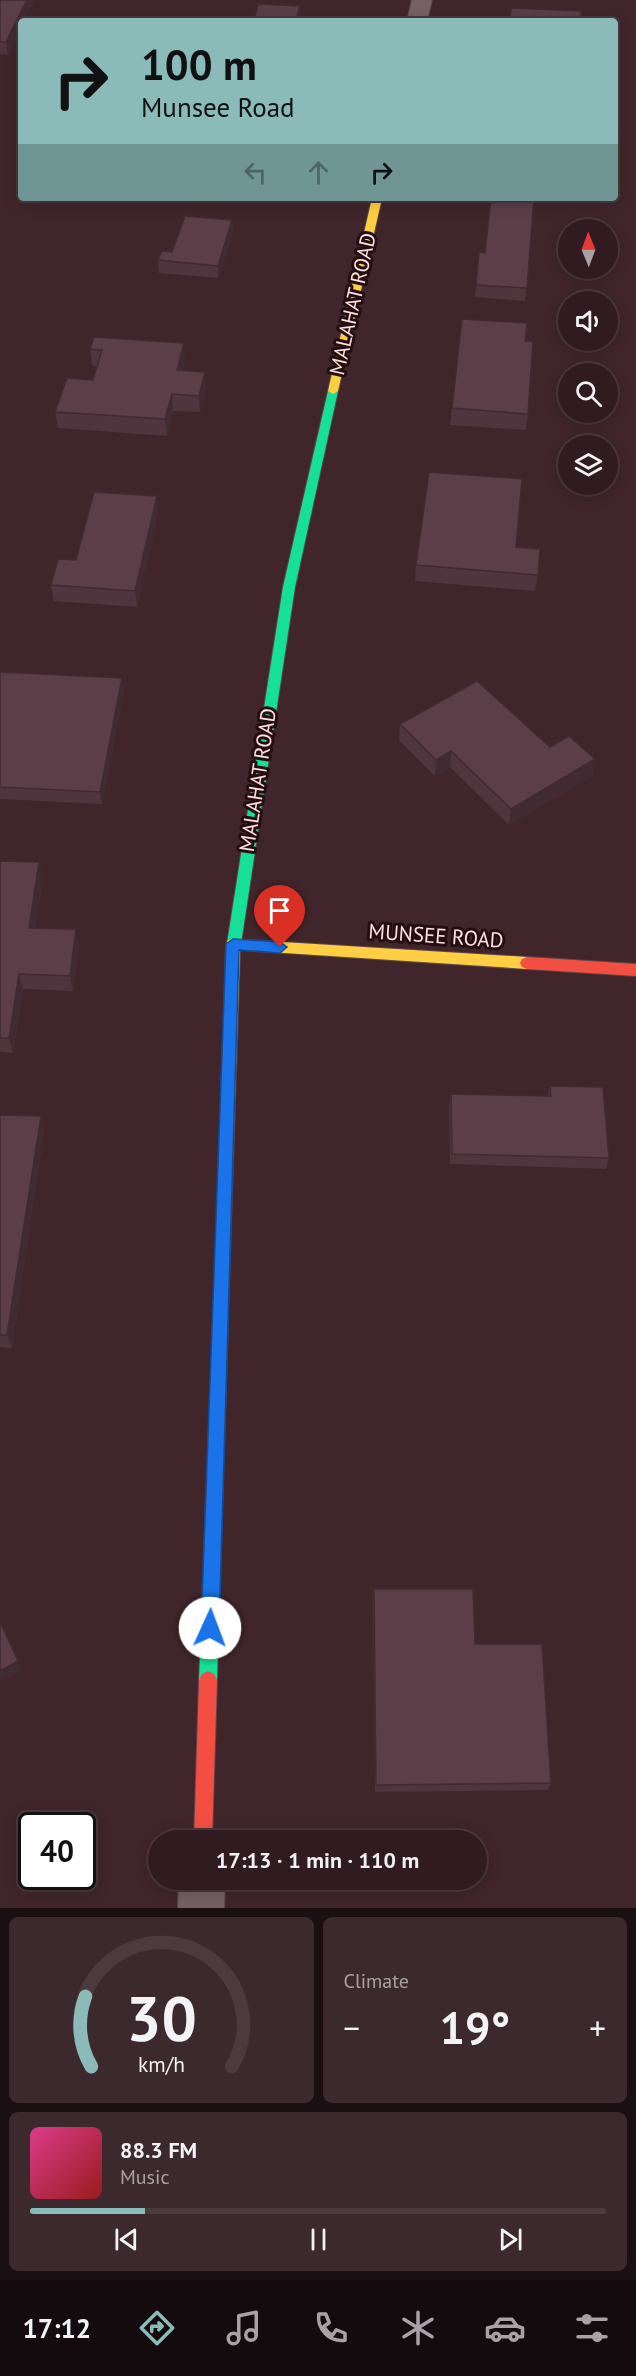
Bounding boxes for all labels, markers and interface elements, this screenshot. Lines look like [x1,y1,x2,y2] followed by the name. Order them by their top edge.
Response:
[141,37,257,92] text: 100 m
[42,42,120,120] icon: right
[141,90,295,124] text: Munsee Road
[239,156,272,189] icon: left
[302,156,335,189] icon: ahead
[365,156,398,189] icon: right
[558,219,618,279] north arrow
[558,219,618,495] map controls
[323,230,382,378] street label: MALAHAT ROAD
[558,291,618,351] button: sound
[558,363,618,423] button: search
[558,435,618,495] button: layers
[233,706,282,854] street label: MALAHAT ROAD
[254,885,305,947] pin
[263,894,296,927] icon: arrive
[368,917,504,954] street label: MUNSEE ROAD
[178,1596,242,1660] position arrow
[18,1812,96,1890] speed limit sign: 40
[216,1846,419,1874] text: 17:13 · 1 min · 110 m
[344,1968,409,1994] text: Climate
[126,1977,197,2058] text: 30
[439,1998,510,2056] text: 19°
[344,2006,360,2049] text: −
[589,2006,606,2049] text: +
[138,2050,185,2078] text: km/h
[120,2136,197,2164] text: 88.3 FM
[120,2164,169,2190] text: Music
[110,2223,143,2256] icon: previous
[302,2223,335,2256] icon: pause
[494,2223,527,2256] icon: next
[136,2307,178,2349] icon: directions
[223,2307,265,2349] icon: music
[310,2307,352,2349] icon: phone
[397,2307,439,2349] icon: climate
[484,2307,526,2349] icon: car
[571,2307,613,2349] icon: filters
[23,2311,91,2345] text: 17:12

